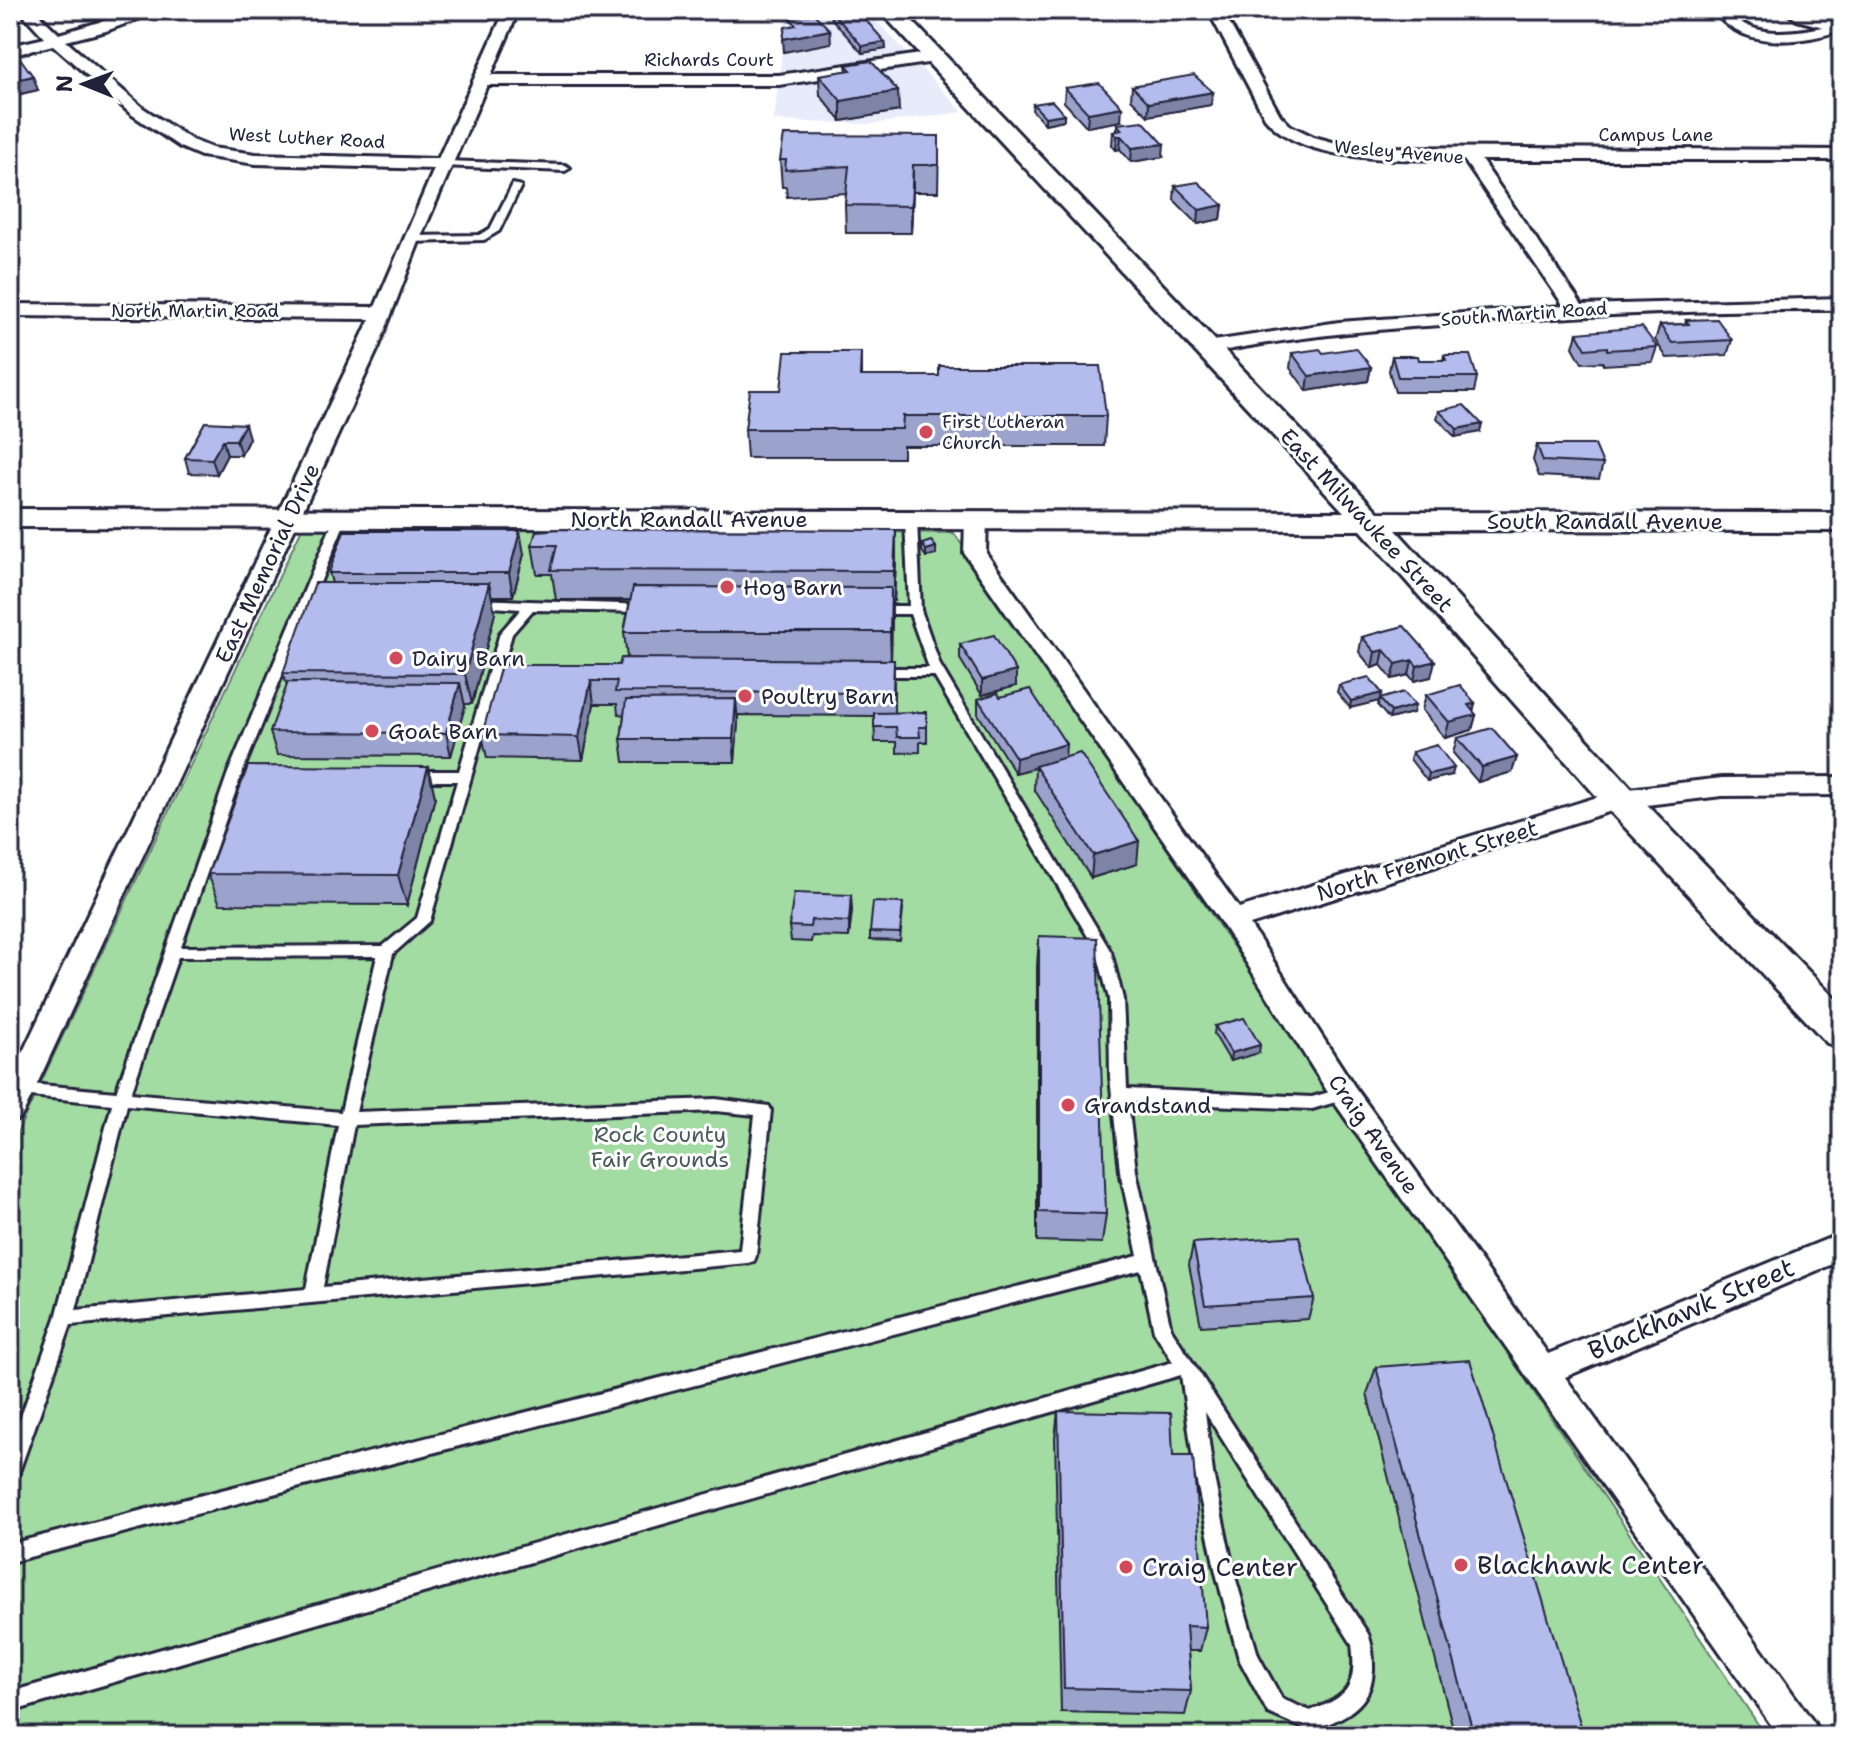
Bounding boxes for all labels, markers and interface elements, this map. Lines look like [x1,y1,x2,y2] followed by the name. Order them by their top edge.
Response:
[44,44,124,124] north arrow
[644,48,774,72] street label: Richards Court
[50,75,79,93] text: N
[228,122,386,154] street label: West Luther Road
[1599,123,1713,147] street label: Campus Lane
[1333,134,1465,170] street label: Wesley Avenue
[1440,296,1608,332] street label: South Martin Road
[111,299,279,323] street label: North Martin Road
[942,410,1064,455] place label: First Lutheran Church
[1274,422,1460,619] street label: East Milwaukee Street
[917,423,935,441] marker: First Lutheran Church
[208,459,326,668] street label: East Memorial Drive
[570,505,808,534] street label: North Randall Avenue
[1487,507,1723,536] street label: South Randall Avenue
[743,573,842,602] place label: Hog Barn
[718,578,736,596] marker: Hog Barn
[412,644,525,673] place label: Dairy Barn
[387,649,405,667] marker: Dairy Barn
[761,682,894,711] place label: Poultry Barn
[736,687,754,705] marker: Poultry Barn
[388,717,498,746] place label: Goat Barn
[363,722,381,740] marker: Goat Barn
[1313,813,1541,908] street label: North Fremont Street
[1322,1069,1426,1200] street label: Craig Avenue
[1084,1091,1211,1120] place label: Grandstand
[1059,1096,1077,1114] marker: Grandstand
[591,1120,729,1174] park label: Rock County Fair Grounds
[1582,1249,1799,1368] street label: Blackhawk Street
[1477,1547,1704,1582] place label: Blackhawk Center
[1142,1549,1298,1584] place label: Craig Center
[1452,1556,1470,1574] marker: Blackhawk Center
[1117,1558,1135,1576] marker: Craig Center

